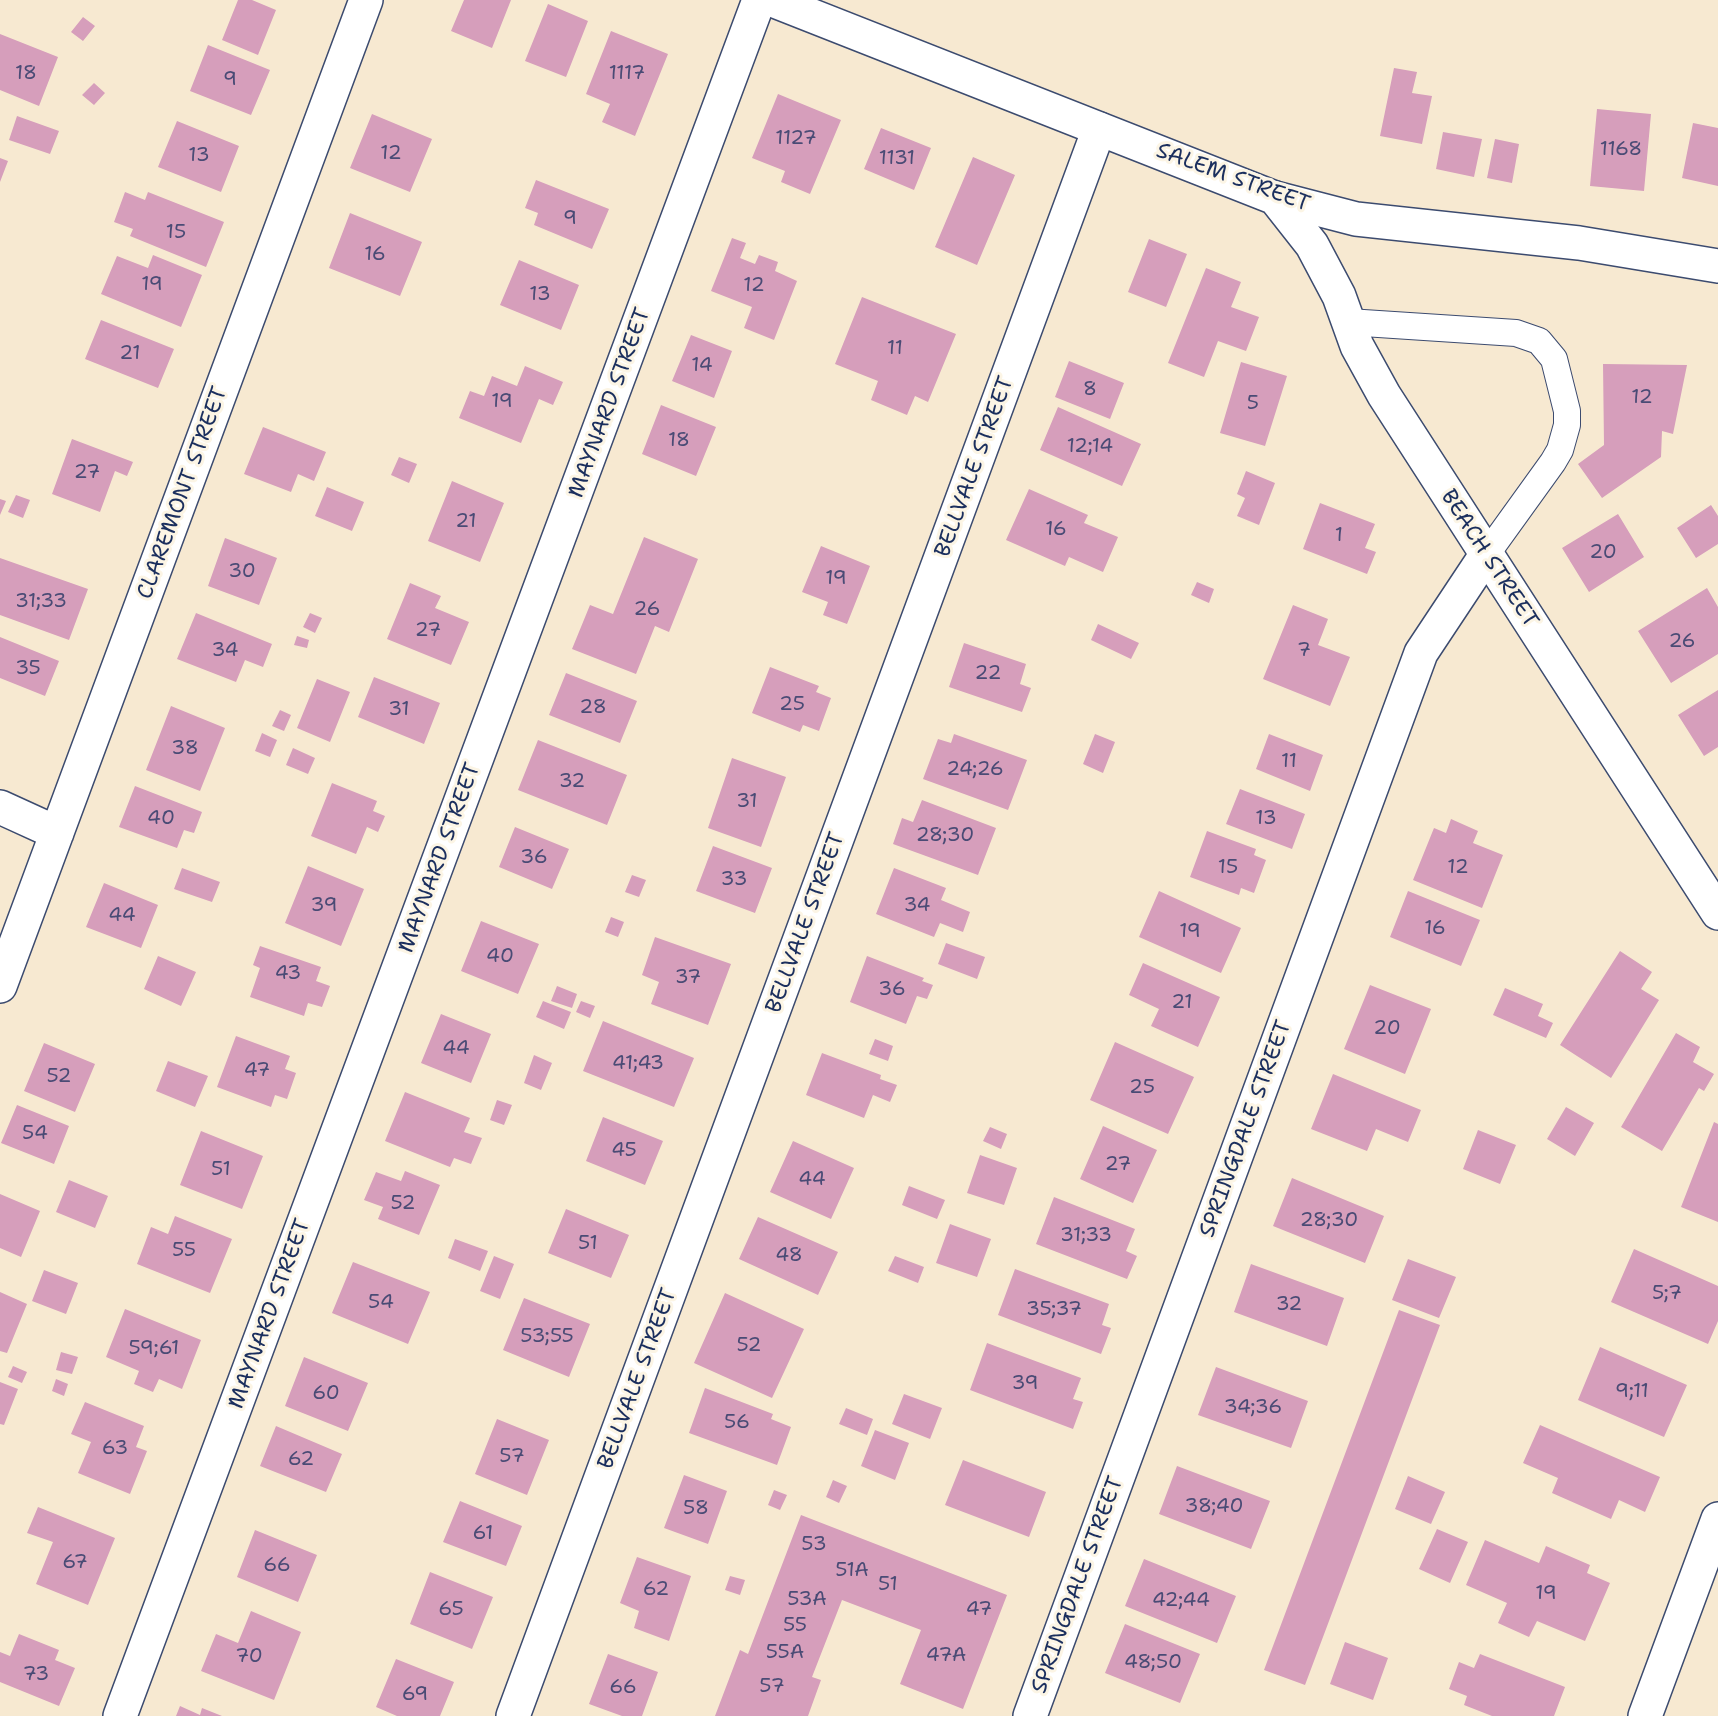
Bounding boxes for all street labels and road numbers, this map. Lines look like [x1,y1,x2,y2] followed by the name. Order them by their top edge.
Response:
[1152,138,1314,218] street label: SALEM STREET
[563,305,657,501] street label: MAYNARD STREET
[930,373,1020,561] street label: BELLVALE STREET
[132,383,234,603] street label: CLAREMONT STREET
[1435,485,1543,633] street label: BEACH STREET
[393,760,487,956] street label: MAYNARD STREET
[761,829,851,1017] street label: BELLVALE STREET
[1194,1017,1298,1241] street label: SPRINGDALE STREET
[223,1216,317,1412] street label: MAYNARD STREET
[593,1285,683,1473] street label: BELLVALE STREET
[1026,1473,1130,1697] street label: SPRINGDALE STREET

